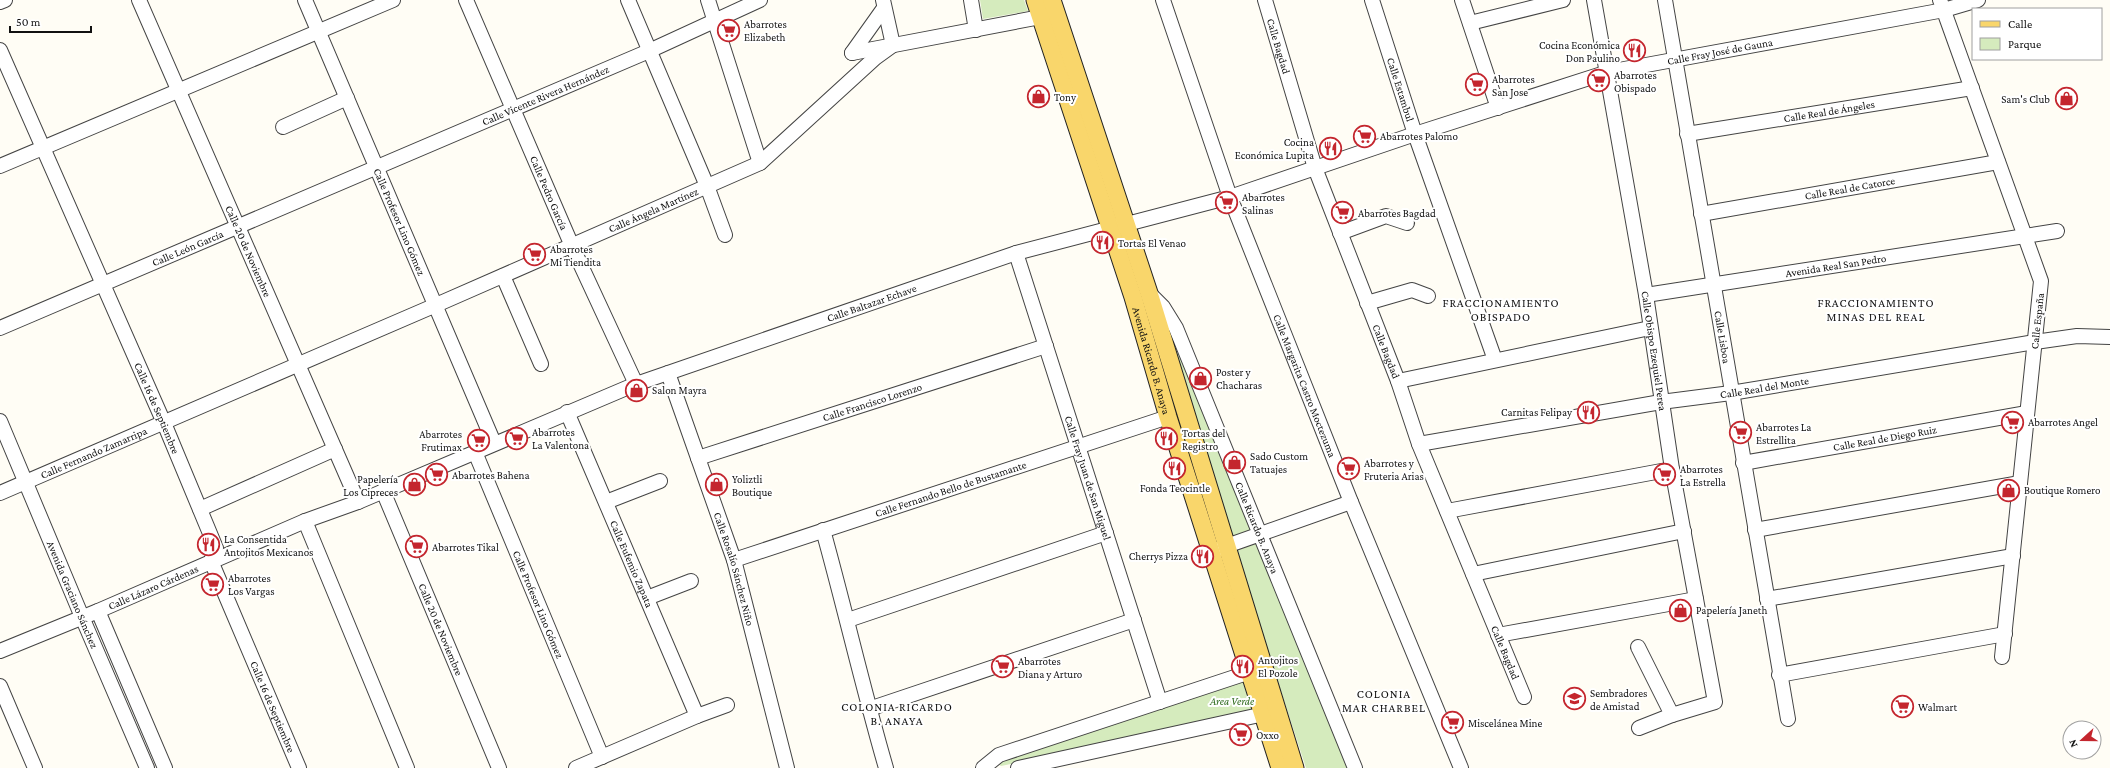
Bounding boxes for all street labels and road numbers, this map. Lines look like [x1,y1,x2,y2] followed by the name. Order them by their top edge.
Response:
[1265,17,1293,75] street label: Calle Bagdad
[1666,36,1774,67] street label: Calle Fray José de Gauna
[1385,56,1417,123] street label: Calle Estambul
[480,63,611,128] street label: Calle Vicente Rivera Hernández
[1783,98,1876,124] street label: Calle Real de Ángeles
[528,154,570,232] street label: Calle Pedro García
[371,166,428,277] street label: Calle Profesor Lino Gómez
[1804,174,1896,202] street label: Calle Real de Catorce
[607,185,700,235] street label: Calle Ángela Martínez
[223,203,274,299] street label: Calle 20 de Noviembre
[150,227,225,268] street label: Calle León García
[1784,252,1887,279] street label: Avenida Real San Pedro
[825,282,918,324] street label: Calle Baltazar Echave
[1639,290,1669,412] street label: Calle Obispo Ezequiel Perea
[2028,292,2047,350] street label: Calle España
[1130,306,1173,416] street label: Avenida Ricardo B. Anaya
[1712,310,1733,364] street label: Calle Lisboa
[1271,312,1339,459] street label: Calle Margarita Castro Moctezuma
[1370,322,1402,380] street label: Calle Bagdad
[132,360,182,456] street label: Calle 16 de Septiembre
[1719,374,1810,400] street label: Calle Real del Monte
[821,380,924,424] street label: Calle Francisco Lorenzo
[1063,414,1114,541] street label: Calle Fray Juan de San Miguel
[1832,423,1938,453] street label: Calle Real de Diego Ruiz
[39,424,149,481] street label: Calle Fernando Zamarripa
[873,458,1028,519] street label: Calle Fernando Bello de Bustamante
[1233,480,1281,575] street label: Calle Ricardo B. Anaya
[712,511,757,628] street label: Calle Rosalío Sánchez Niño
[608,518,656,609] street label: Calle Eufemio Zapata
[45,539,101,650] street label: Avenida Graciano Sánchez
[511,549,566,660] street label: Calle Profesor Lino Gómez
[106,562,200,612] street label: Calle Lázaro Cárdenas
[416,581,466,677] street label: Calle 20 de Noviembre
[1489,624,1522,681] street label: Calle Bagdad
[248,659,298,754] street label: Calle 16 de Septiembre

